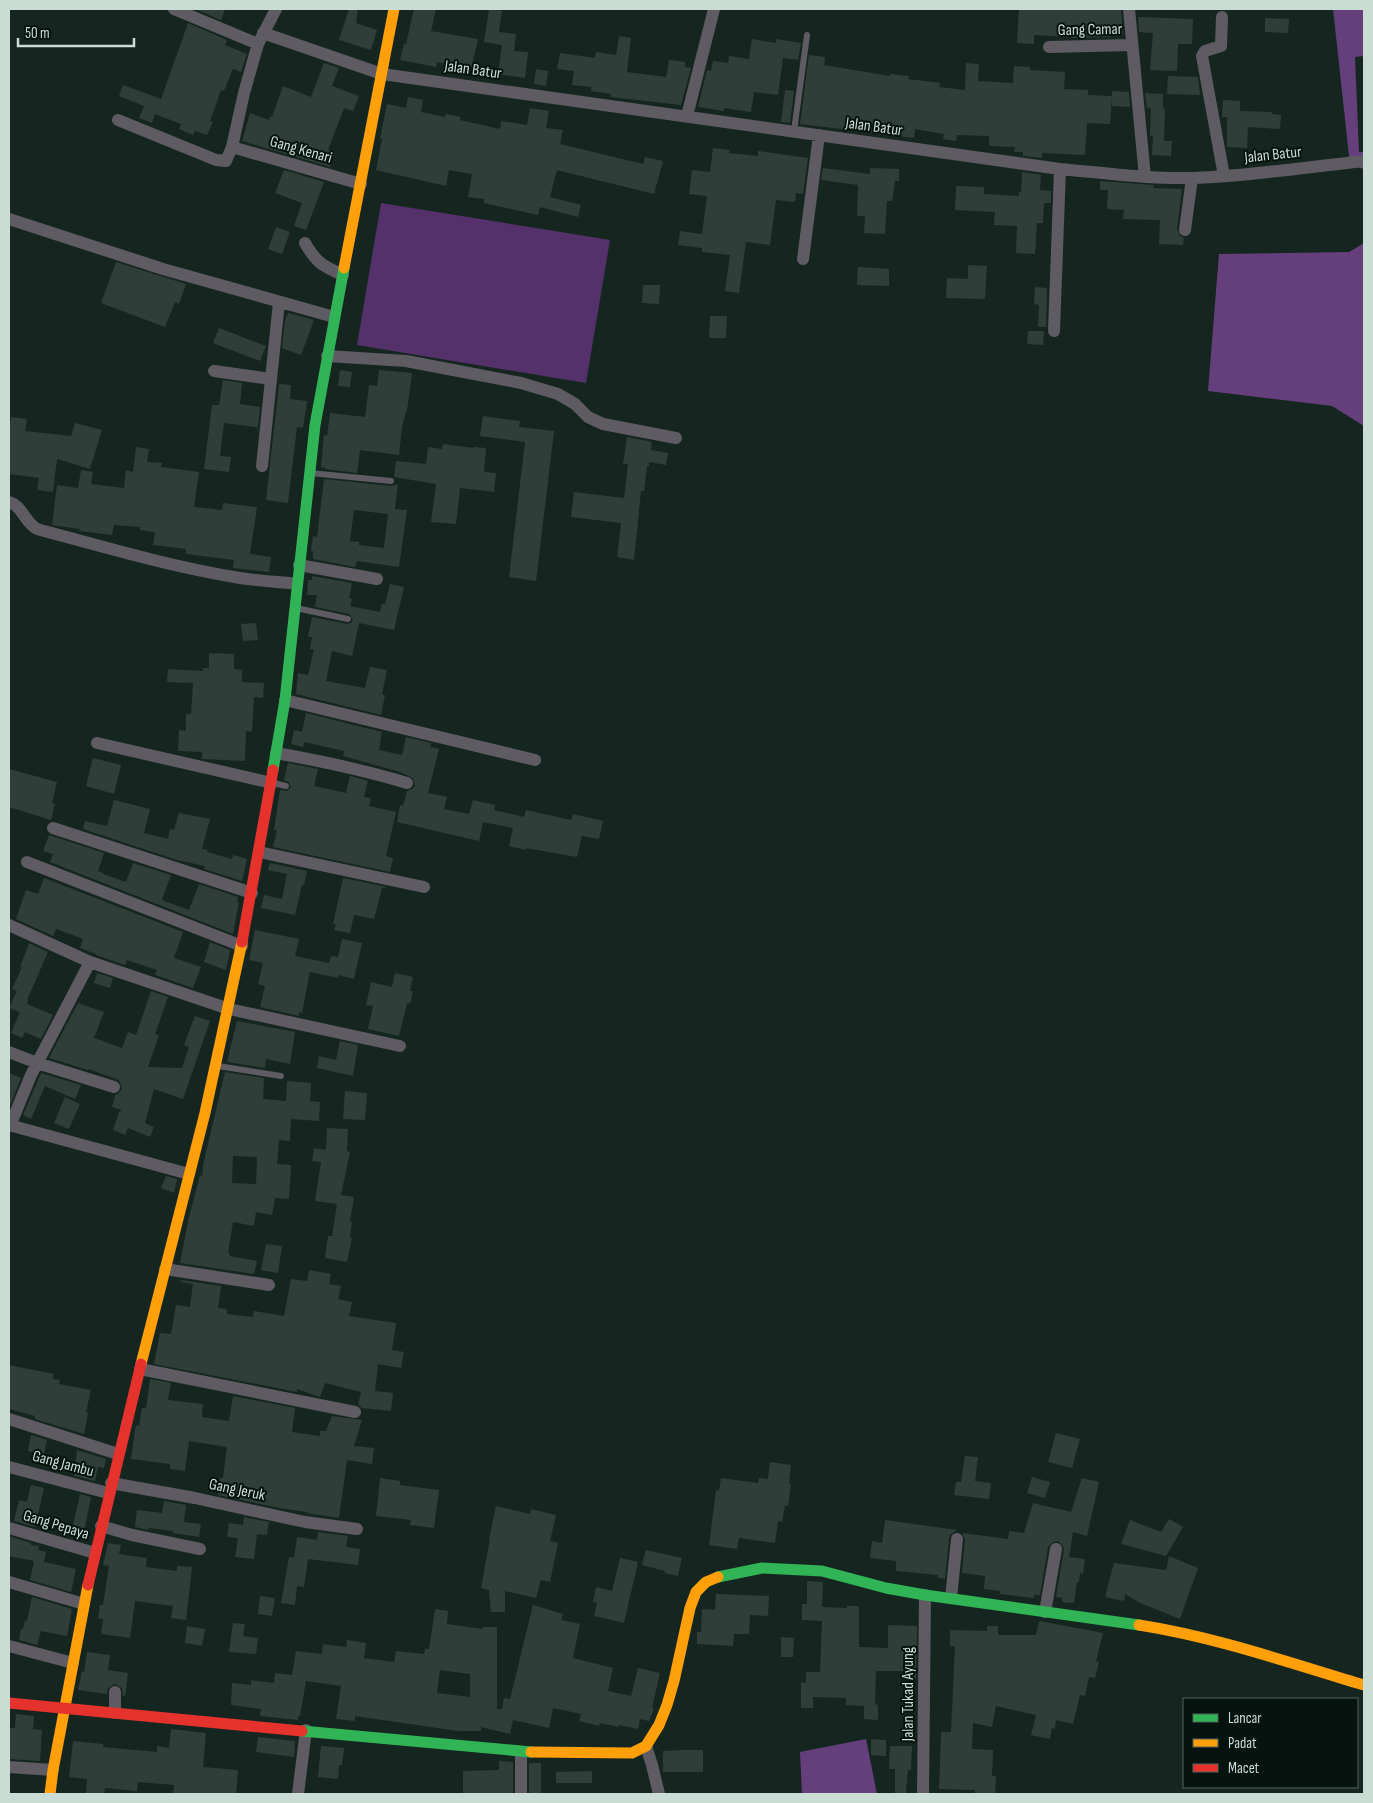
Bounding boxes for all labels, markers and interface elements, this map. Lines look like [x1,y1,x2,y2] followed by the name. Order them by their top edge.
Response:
[18,15,134,47] scale bar
[1058,20,1123,40] street label: Gang Camar
[25,24,50,43] text: 50 m
[442,56,503,83] street label: Jalan Batur
[843,113,904,140] street label: Jalan Batur
[268,132,334,168] street label: Gang Kenari
[1242,143,1303,168] street label: Jalan Batur
[30,1447,96,1481] street label: Gang Jambu
[207,1475,267,1505] street label: Gang Jeruk
[21,1506,91,1544] street label: Gang Pepaya
[899,1647,918,1742] street label: Jalan Tukad Ayung
[1183,1698,1358,1788] legend
[1228,1709,1262,1728] text: Lancar
[1228,1734,1257,1753] text: Padat
[1228,1759,1260,1778] text: Macet

